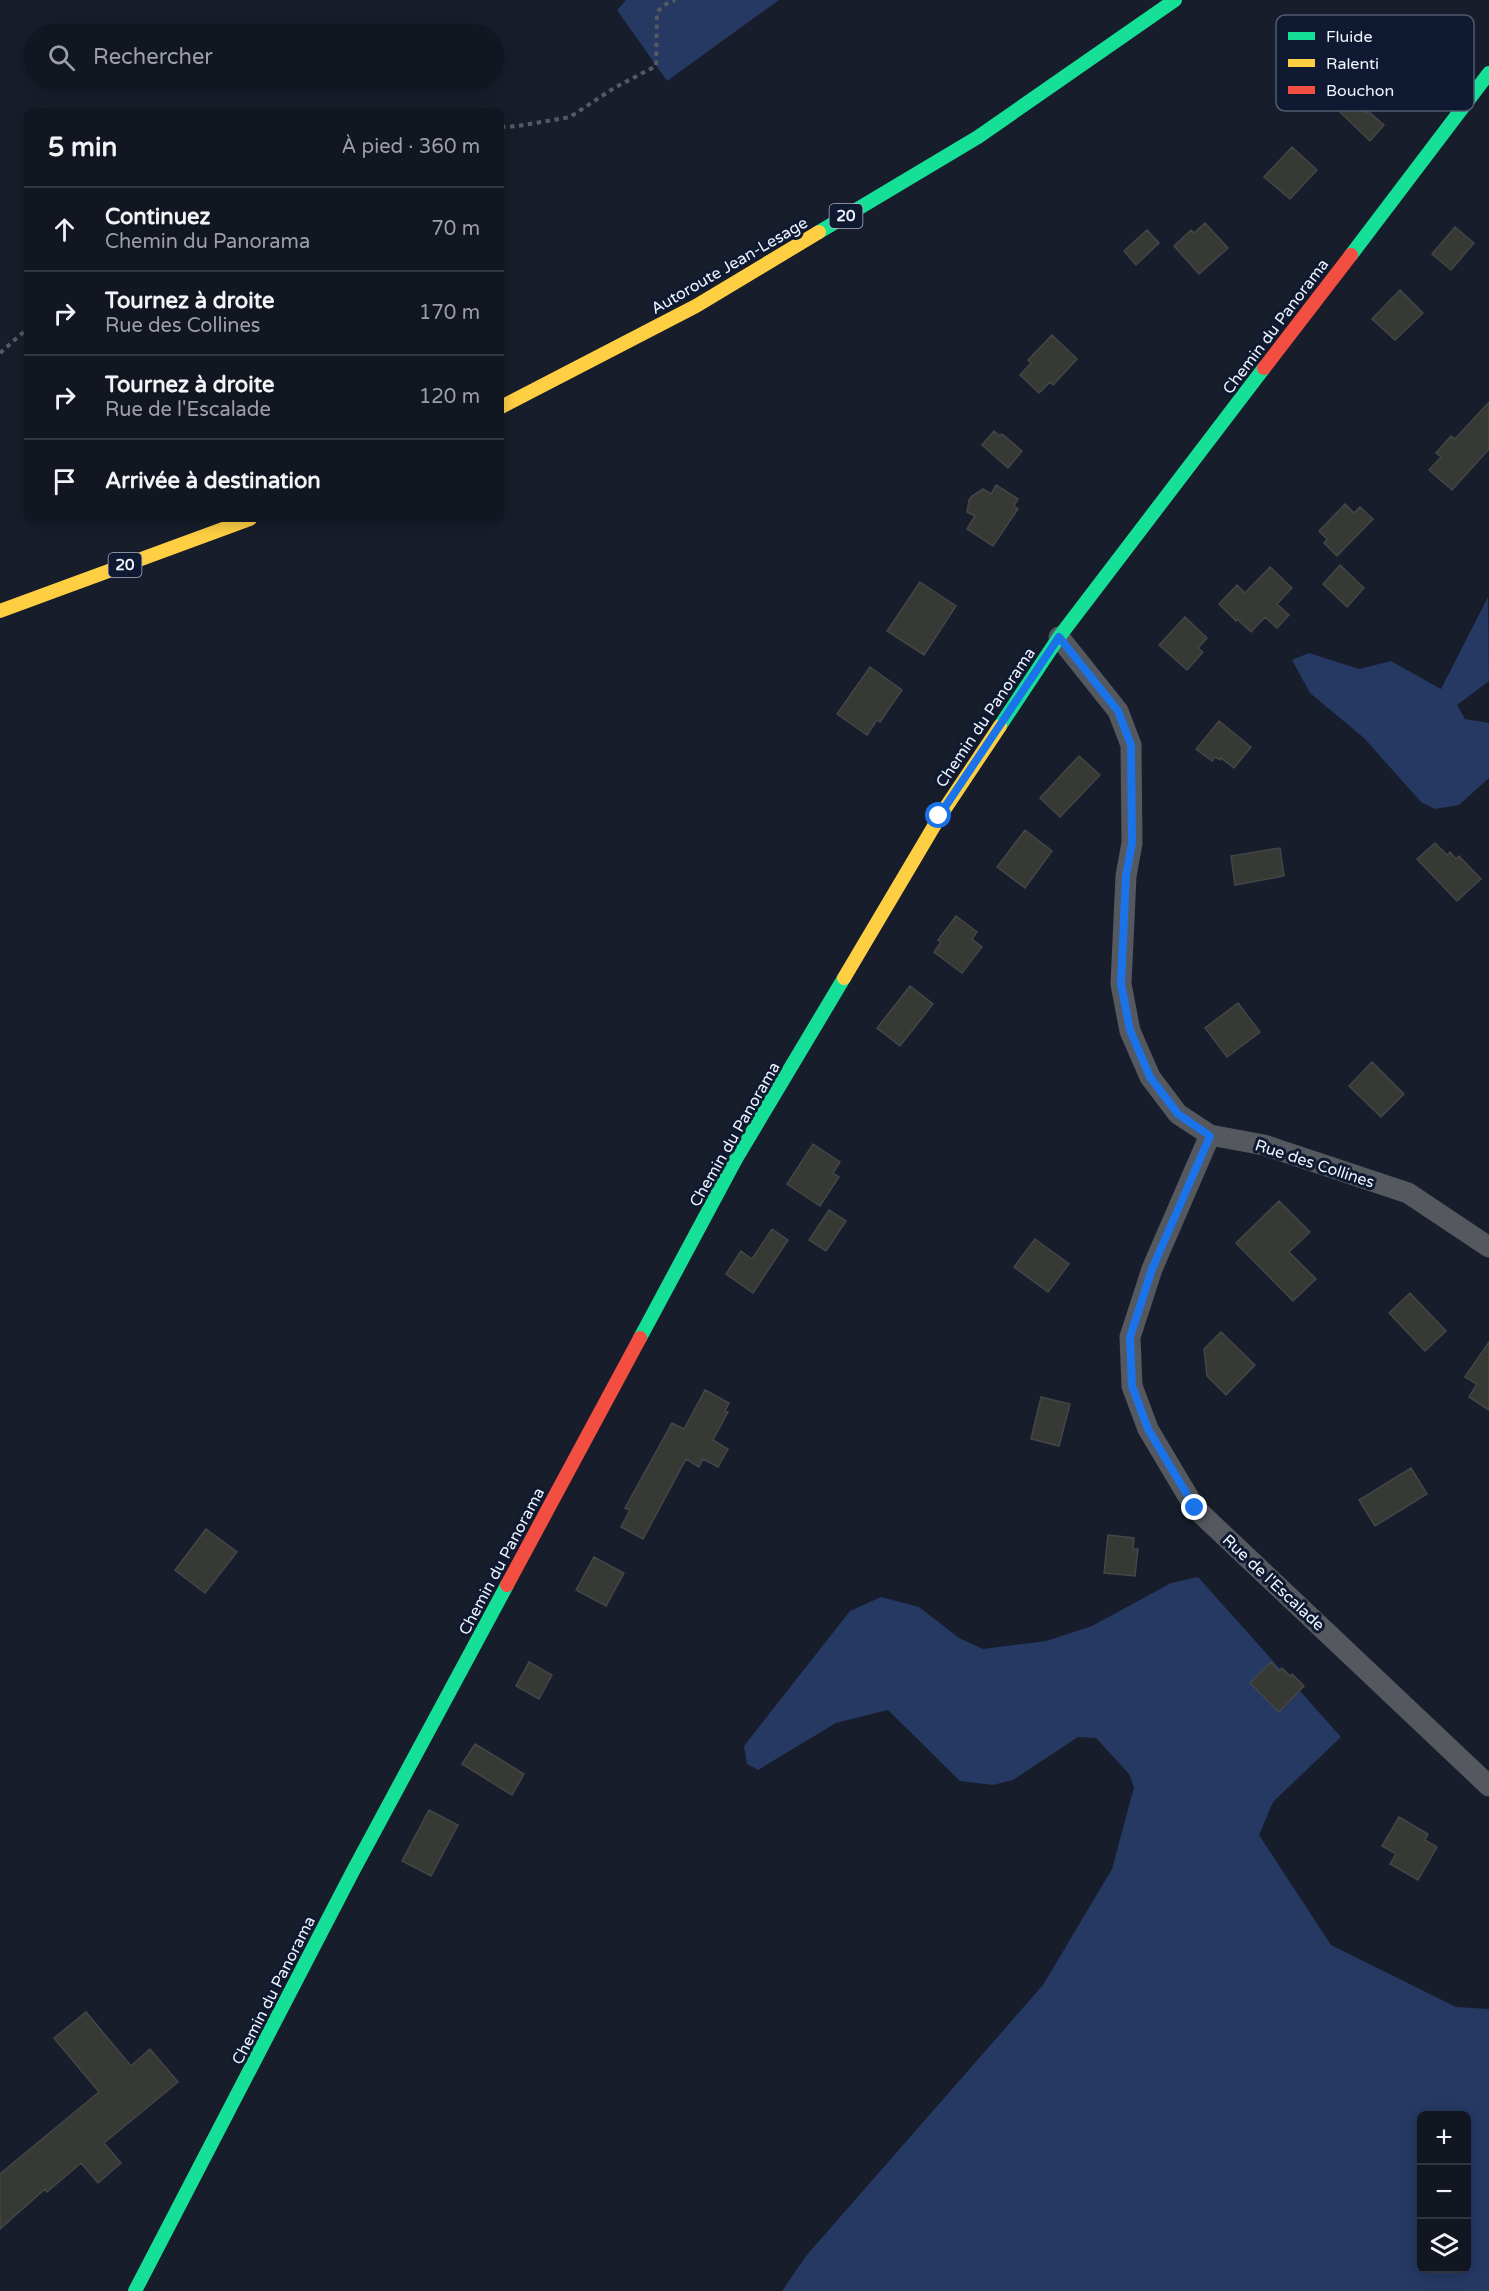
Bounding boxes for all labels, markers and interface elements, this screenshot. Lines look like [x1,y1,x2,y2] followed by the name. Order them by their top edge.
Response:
[1276,15,1474,111] legend
[24,24,504,90] search box
[1326,27,1372,47] text: Fluide
[45,41,78,74] icon: search
[93,44,213,70] text: Rechercher
[1326,54,1379,74] text: Ralenti
[1326,81,1394,101] text: Bouchon
[48,132,117,163] text: 5 min
[342,135,480,159] text: À pied · 360 m
[105,204,210,230] text: Continuez
[830,204,862,228] road number: 20
[48,213,81,246] icon: ahead
[648,213,811,319] street label: Autoroute Jean-Lesage
[431,217,480,241] text: 70 m
[105,230,310,254] text: Chemin du Panorama
[1218,255,1333,398] street label: Chemin du Panorama
[105,288,274,314] text: Tournez à droite
[48,297,81,330] icon: right
[419,301,480,325] text: 170 m
[105,314,260,338] text: Rue des Collines
[105,372,274,398] text: Tournez à droite
[48,381,81,414] icon: right
[419,385,480,409] text: 120 m
[105,398,271,422] text: Rue de l'Escalade
[48,465,81,498] icon: arrive
[105,468,321,494] text: Arrivée à destination
[108,553,142,577] road number: 20
[932,644,1040,791] street label: Chemin du Panorama
[925,802,951,828] route start
[685,1058,785,1211] street label: Chemin du Panorama
[1252,1135,1377,1193] street label: Rue des Collines
[455,1484,549,1639] street label: Chemin du Panorama
[1181,1494,1207,1520] route end
[1218,1530,1329,1635] street label: Rue de l'Escalade
[228,1913,320,2068] street label: Chemin du Panorama
[1417,2111,1471,2273] map controls
[1417,2111,1471,2165] button: +
[1417,2165,1471,2219] button: −
[1417,2219,1471,2273] button: layers

